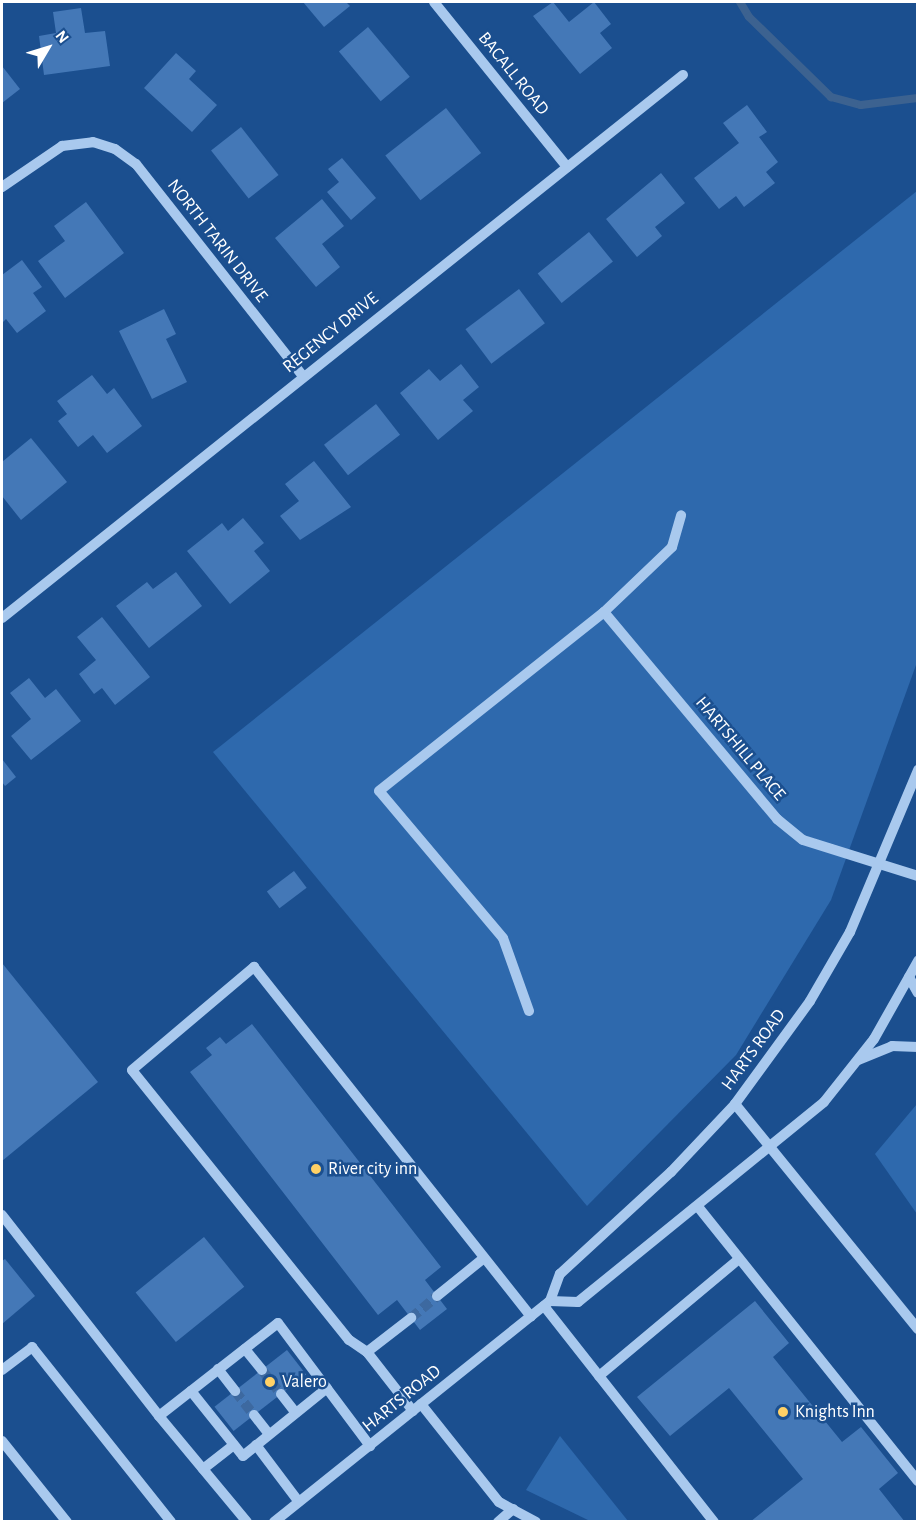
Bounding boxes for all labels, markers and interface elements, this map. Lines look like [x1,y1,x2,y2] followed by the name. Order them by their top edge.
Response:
[18,18,78,78] north arrow
[52,28,72,46] text: N
[473,28,553,120] street label: BACALL ROAD
[162,175,272,307] street label: NORTH TARIN DRIVE
[279,288,383,378] street label: REGENCY DRIVE
[690,693,790,805] street label: HARTSHILL PLACE
[717,1005,791,1095] street label: HARTS ROAD
[328,1158,417,1180] place label: River city inn
[309,1162,323,1176] marker: River city inn
[358,1361,446,1437] street label: HARTS ROAD
[282,1371,327,1393] place label: Valero
[263,1375,277,1389] marker: Valero
[795,1401,875,1423] place label: Knights Inn
[776,1405,790,1419] marker: Knights Inn

